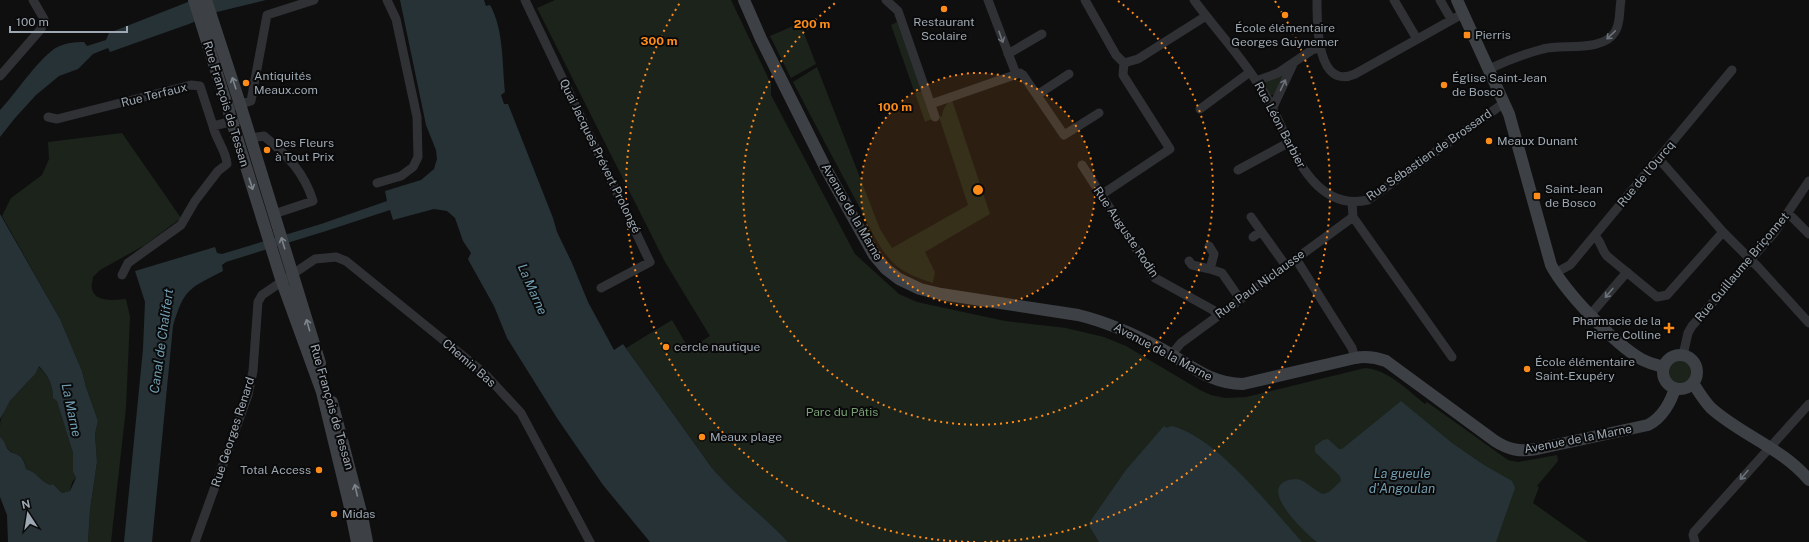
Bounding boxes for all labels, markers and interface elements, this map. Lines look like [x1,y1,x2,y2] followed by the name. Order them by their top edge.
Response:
[939,4,949,14] marker: Restaurant Scolaire
[10,8,127,34] scale bar
[1280,10,1290,20] marker: École élémentaire Georges Guynemer
[16,15,49,29] text: 100 m
[913,15,975,43] place label: Restaurant Scolaire
[794,17,830,31] text: 200 m
[1231,21,1339,49] place label: École élémentaire Georges Guynemer
[1475,28,1511,42] place label: Pierris
[998,30,1006,42] one-way arrow
[1462,30,1472,40] marker: Pierris
[1606,31,1616,40] one-way arrow
[641,34,678,48] text: 300 m
[200,40,252,168] street label: Rue François de Tessan
[254,69,318,97] place label: Antiquités Meaux.com
[1452,71,1547,99] place label: Église Saint-Jean de Bosco
[229,77,237,89] one-way arrow
[556,77,644,236] street label: Quai Jacques Prévert Prolongé
[241,78,251,88] marker: Antiquités Meaux.com
[1251,79,1309,171] street label: Rue Léon Barbier
[119,80,189,110] street label: Rue Terfaux
[1280,80,1287,92] one-way arrow
[1439,80,1449,90] marker: Église Saint-Jean de Bosco
[878,100,912,114] text: 100 m
[1364,106,1494,204] street label: Rue Sébastien de Brossard
[1497,134,1578,148] place label: Meaux Dunant
[275,136,334,164] place label: Des Fleurs à Tout Prix
[1484,136,1494,146] marker: Meaux Dunant
[1614,138,1678,210] street label: Rue de l'Ourcq
[262,145,272,155] marker: Des Fleurs à Tout Prix
[819,161,886,263] street label: Avenue de la Marne
[248,177,255,190] one-way arrow
[1545,182,1603,210] place label: Saint-Jean de Bosco
[971,183,985,197] centre of rings
[1090,184,1162,280] street label: Rue Auguste Rodin
[1532,191,1542,201] marker: Saint-Jean de Bosco
[1692,209,1792,324] street label: Rue Guillaume Briçonnet
[279,237,286,250] one-way arrow
[1213,247,1308,321] street label: Rue Paul Niclausse
[515,261,550,317] water label: La Marne
[147,288,176,394] water label: Canal de Chalifert
[1604,288,1613,299] one-way arrow
[1572,314,1661,342] place label: Pharmacie de la Pierre Colline
[304,319,311,332] one-way arrow
[1111,320,1215,384] street label: Avenue de la Marne
[1664,323,1674,333] marker: Pharmacie de la Pierre Colline
[440,336,498,390] street label: Chemin Bas
[674,340,761,354] place label: cercle nautique
[307,342,357,472] street label: Rue François de Tessan
[661,342,671,352] marker: cercle nautique
[1535,355,1635,383] place label: École élémentaire Saint-Exupéry
[1522,364,1532,374] marker: École élémentaire Saint-Exupéry
[209,375,257,489] street label: Rue Georges Renard
[59,382,84,438] water label: La Marne
[806,405,878,419] park label: Parc du Pâtis
[1523,422,1633,456] street label: Avenue de la Marne
[710,430,782,444] place label: Meaux plage
[697,432,707,442] marker: Meaux plage
[240,463,311,477] place label: Total Access
[314,465,324,475] marker: Total Access
[1369,466,1435,496] water label: La gueule d'Angoulan
[1739,470,1748,481] one-way arrow
[351,484,359,497] one-way arrow
[8,494,48,534] north arrow
[20,497,31,511] text: N
[342,507,375,521] place label: Midas
[329,509,339,519] marker: Midas

